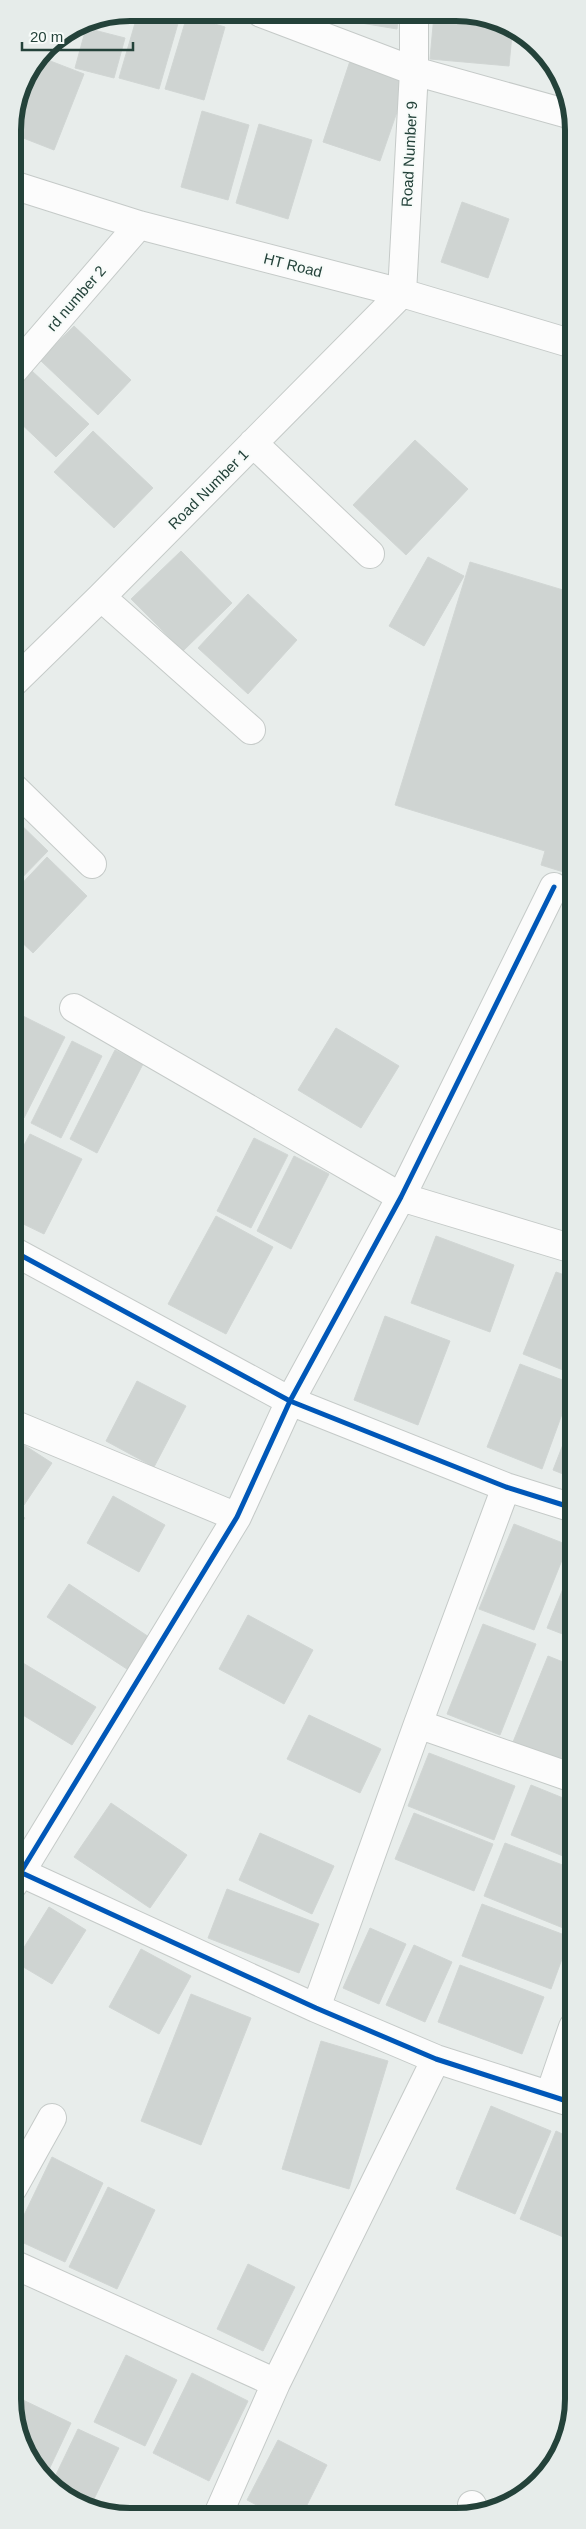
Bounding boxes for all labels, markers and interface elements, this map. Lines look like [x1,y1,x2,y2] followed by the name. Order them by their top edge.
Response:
[22,20,134,52] scale bar
[30,28,63,45] text: 20 m
[398,101,420,207] street label: Road Number 9
[262,250,324,280] street label: HT Road
[43,262,109,334] street label: rd number 2
[165,446,251,532] street label: Road Number 1

